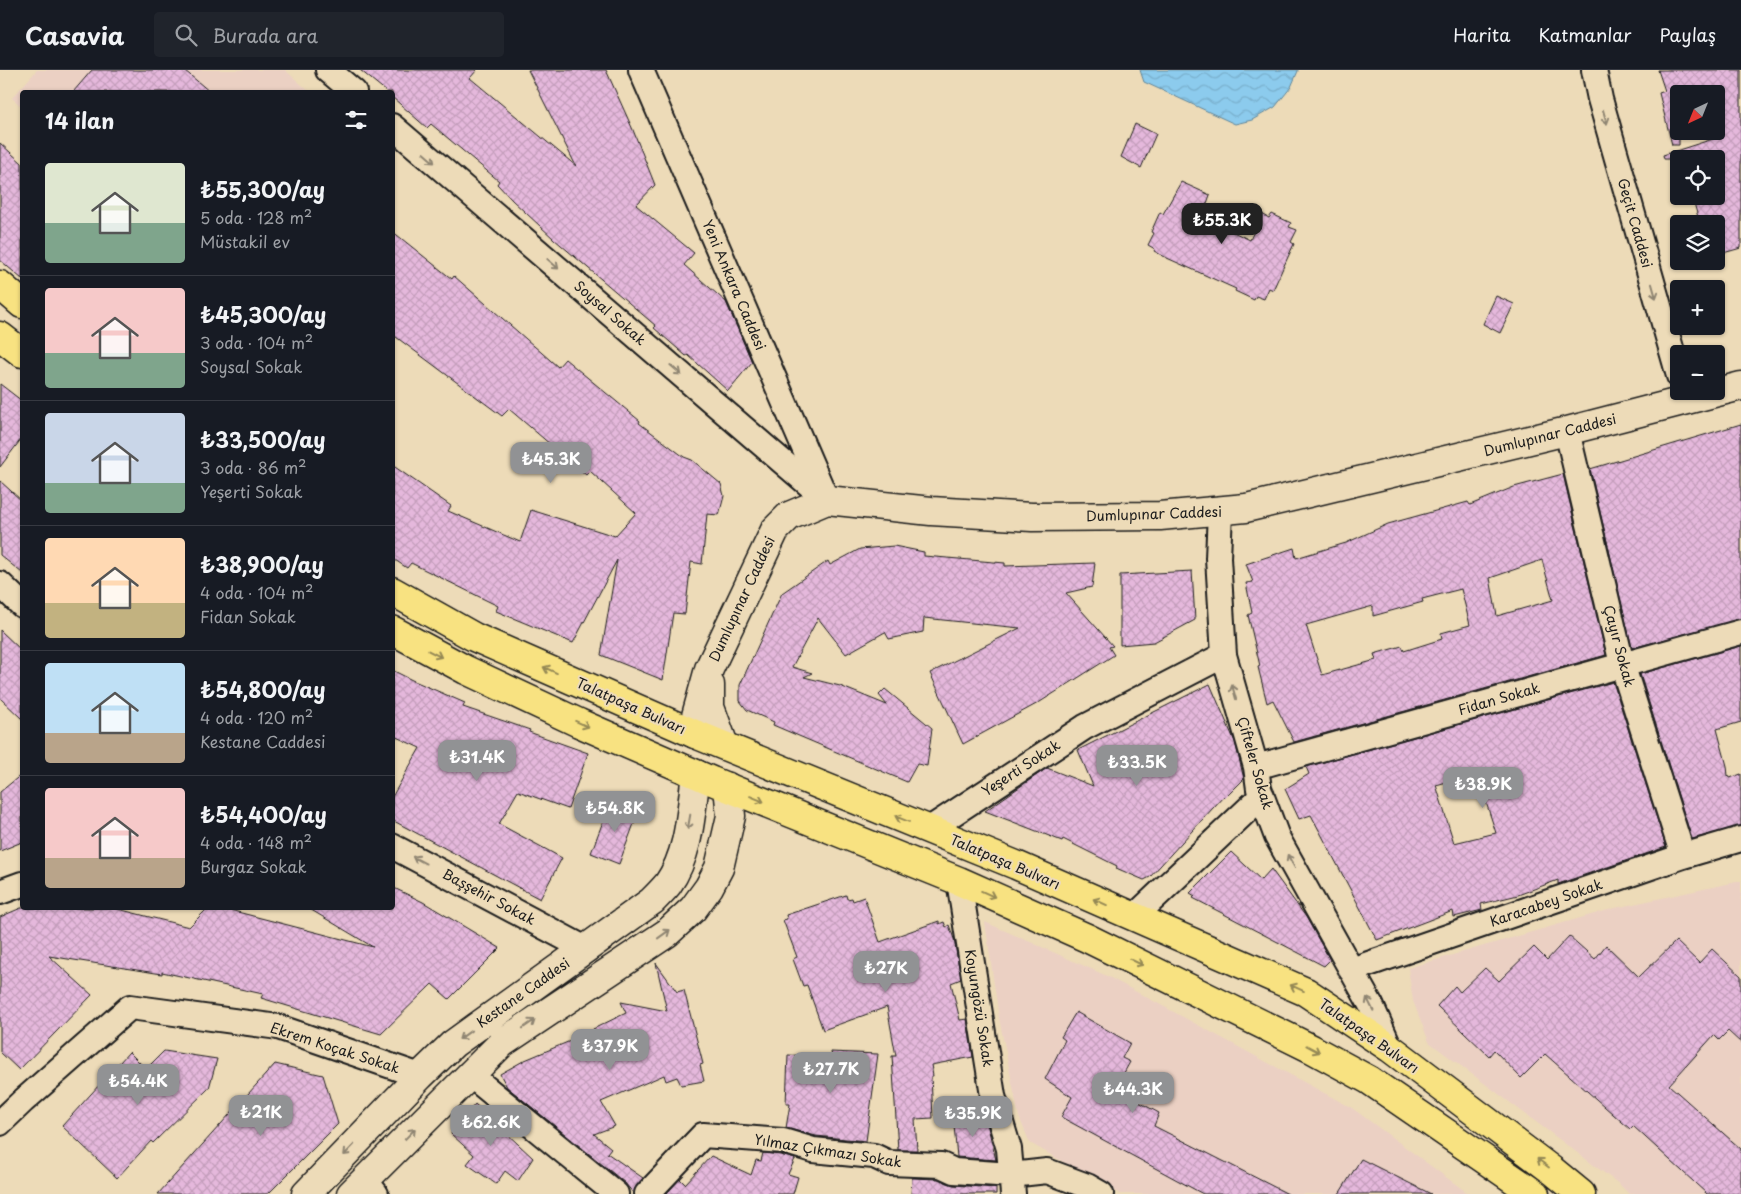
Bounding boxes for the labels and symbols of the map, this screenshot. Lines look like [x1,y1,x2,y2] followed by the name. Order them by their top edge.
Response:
[1670,85,1725,140] north arrow
[1601,109,1611,125] one-way arrow
[423,152,436,163] one-way arrow
[1613,176,1658,270] street label: Geçit Caddesi
[1181,202,1263,245] pin: ₺55.3K
[697,216,771,353] street label: Yeni Ankara Caddesi
[546,258,559,270] one-way arrow
[570,275,651,350] street label: Soysal Sokak
[1650,282,1660,298] one-way arrow
[669,364,682,376] one-way arrow
[1481,408,1618,461] street label: Dumlupınar Caddesi
[510,442,592,484] pin: ₺45.3K
[1086,501,1222,526] street label: Dumlupınar Caddesi
[703,533,780,665] street label: Dumlupınar Caddesi
[1598,602,1641,689] street label: Çayır Sokak
[427,650,442,659] one-way arrow
[543,665,558,675] one-way arrow
[573,672,689,739] street label: Talatpaşa Bulvarı
[1456,677,1542,720] street label: Fidan Sokak
[1229,684,1239,700] one-way arrow
[1232,714,1279,812] street label: Çifteler Sokak
[574,720,589,730] one-way arrow
[977,734,1064,801] street label: Yeşerti Sokak
[436,740,518,782] pin: ₺31.4K
[1096,744,1178,787] pin: ₺33.5K
[1442,766,1524,809] pin: ₺38.9K
[574,790,656,833] pin: ₺54.8K
[749,795,764,804] one-way arrow
[894,813,909,822] one-way arrow
[684,814,694,830] one-way arrow
[947,829,1064,894] street label: Talatpaşa Bulvarı
[1286,854,1296,869] one-way arrow
[412,855,427,865] one-way arrow
[439,863,540,930] street label: Başşehir Sokak
[1486,873,1605,932] street label: Karacabey Sokak
[980,889,995,899] one-way arrow
[1093,896,1108,906] one-way arrow
[657,929,671,939] one-way arrow
[960,948,999,1068] street label: Koyungözü Sokak
[856,950,916,993] pin: ₺27K
[472,953,574,1033] street label: Kestane Caddesi
[1128,958,1143,967] one-way arrow
[1290,983,1305,993] one-way arrow
[1315,993,1424,1078] street label: Talatpaşa Bulvarı
[1365,996,1375,1011] one-way arrow
[268,1017,403,1078] street label: Ekrem Koçak Sokak
[522,1019,536,1029] one-way arrow
[569,1028,651,1071] pin: ₺37.9K
[458,1030,472,1041] one-way arrow
[1305,1045,1320,1054] one-way arrow
[790,1052,872,1094] pin: ₺27.7K
[97,1064,179,1106] pin: ₺54.4K
[1092,1072,1174,1114] pin: ₺44.3K
[231,1094,291,1137] pin: ₺21K
[932,1096,1014,1138] pin: ₺35.9K
[450,1104,532,1147] pin: ₺62.6K
[404,1128,416,1141] one-way arrow
[753,1128,903,1173] street label: Yılmaz Çıkmazı Sokak
[343,1143,355,1156] one-way arrow
[1537,1158,1550,1169] one-way arrow

